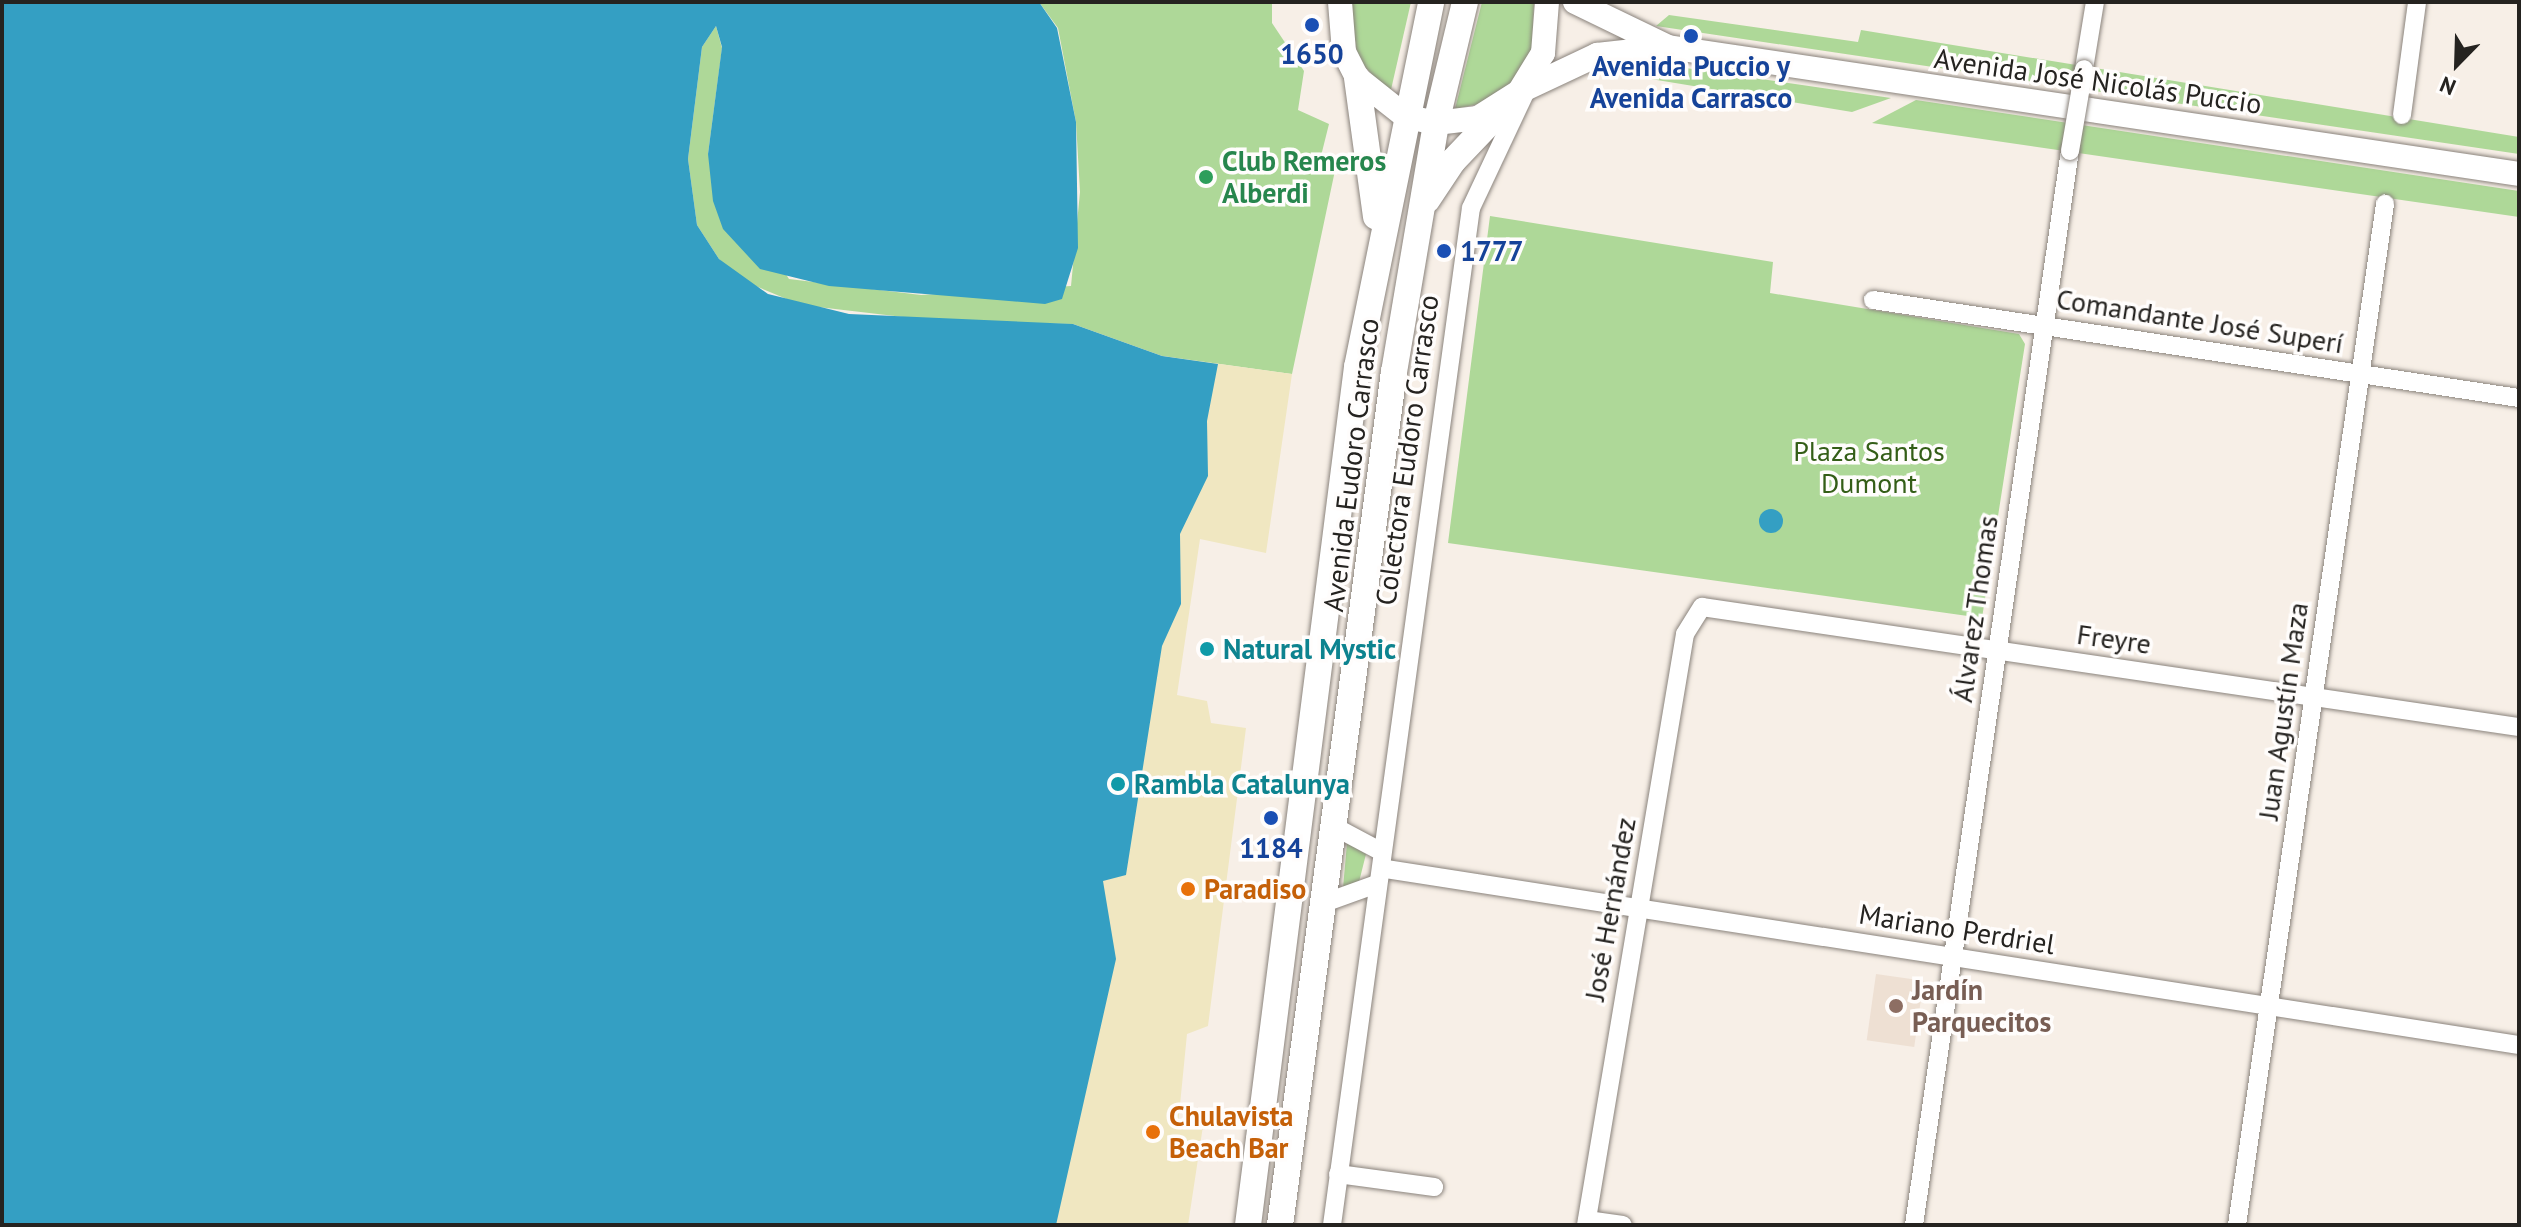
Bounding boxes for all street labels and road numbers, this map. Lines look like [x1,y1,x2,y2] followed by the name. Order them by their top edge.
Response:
[1932,41,2264,121] street label: Avenida José Nicolás Puccio
[2054,282,2346,360] street label: Comandante José Superí
[1369,293,1445,607] street label: Colectora Eudoro Carrasco
[1316,316,1386,614] street label: Avenida Eudoro Carrasco
[1945,513,2005,705] street label: Álvarez Thomas
[2251,600,2315,822] street label: Juan Agustín Maza
[2075,617,2153,661] street label: Freyre
[1577,815,1643,1003] street label: José Hernández
[1857,897,2057,961] street label: Mariano Perdriel

